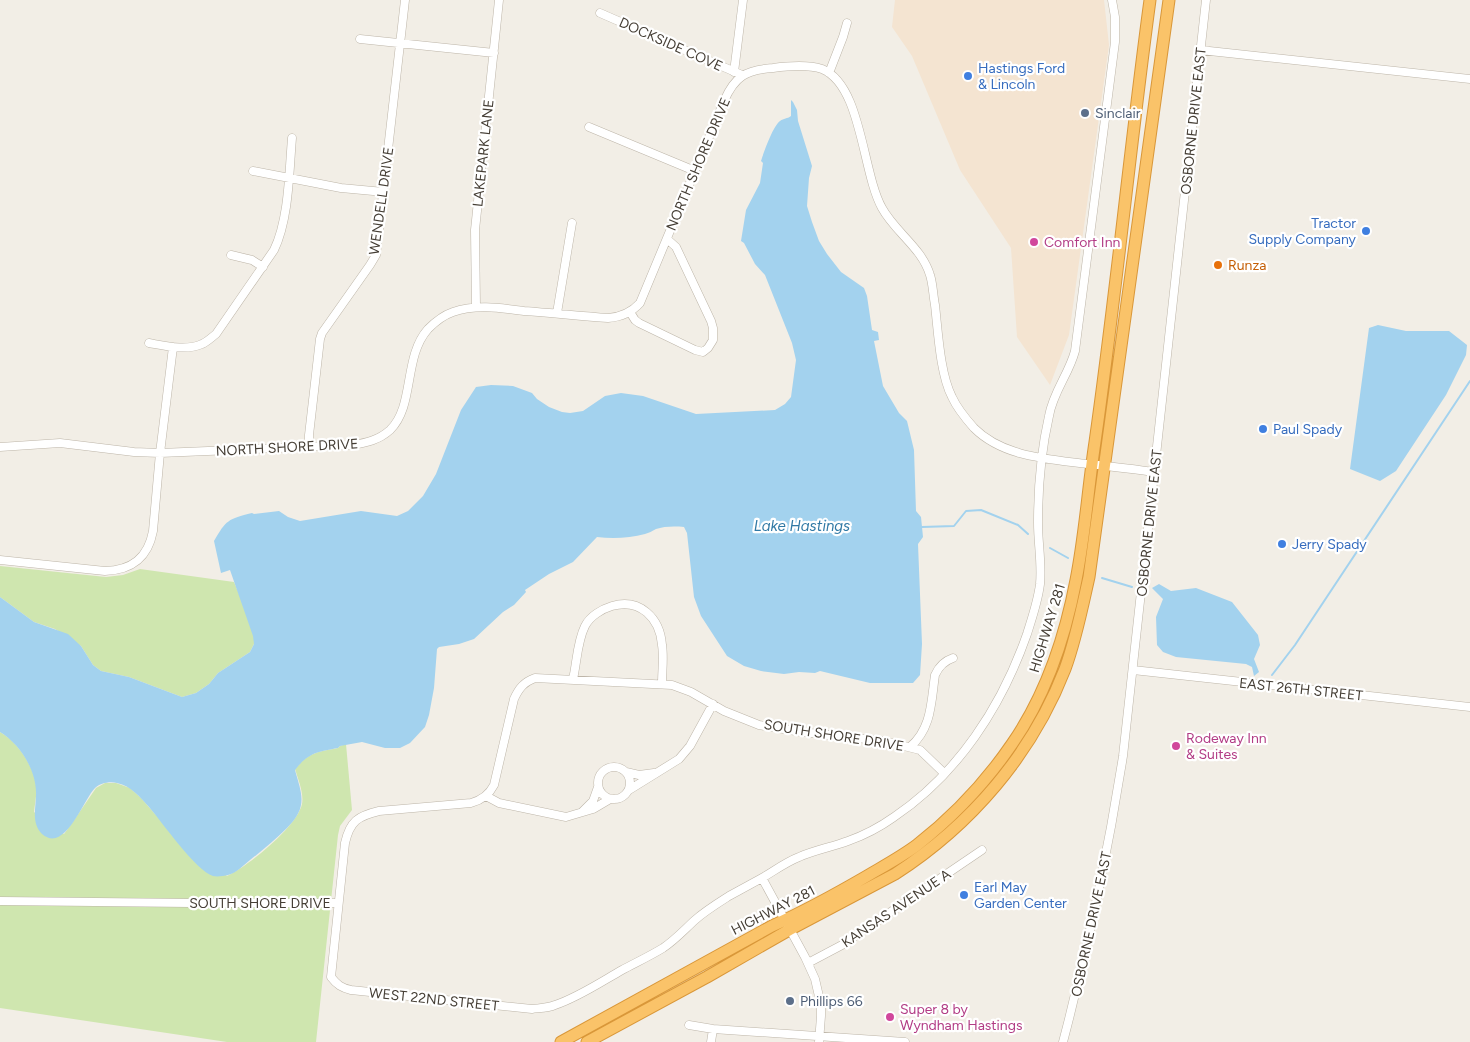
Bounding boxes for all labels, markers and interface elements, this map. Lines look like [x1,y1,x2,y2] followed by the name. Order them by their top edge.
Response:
[616,14,725,75] street label: DOCKSIDE COVE
[1177,46,1210,196] street label: OSBORNE DRIVE EAST
[978,60,1065,93] place label: Hastings Ford & Lincoln
[962,70,974,82] marker: Hastings Ford & Lincoln
[663,95,734,233] street label: NORTH SHORE DRIVE
[469,99,498,208] street label: LAKEPARK LANE
[1095,105,1141,122] place label: Sinclair
[1079,107,1091,119] marker: Sinclair
[366,146,397,256] street label: WENDELL DRIVE
[1249,215,1357,248] place label: Tractor Supply Company
[1360,225,1372,237] marker: Tractor Supply Company
[1044,234,1120,251] place label: Comfort Inn
[1028,236,1040,248] marker: Comfort Inn
[1228,257,1266,274] place label: Runza
[1212,259,1224,271] marker: Runza
[1273,421,1343,438] place label: Paul Spady
[1257,423,1269,435] marker: Paul Spady
[215,435,359,460] street label: NORTH SHORE DRIVE
[1133,448,1166,598] street label: OSBORNE DRIVE EAST
[754,517,850,535] water label: Lake Hastings
[1292,536,1367,553] place label: Jerry Spady
[1276,538,1288,550] marker: Jerry Spady
[1026,582,1069,675] street label: HIGHWAY 281
[1238,675,1364,704] street label: EAST 26TH STREET
[763,716,905,755] street label: SOUTH SHORE DRIVE
[1186,730,1267,763] place label: Rodeway Inn & Suites
[1170,740,1182,752] marker: Rodeway Inn & Suites
[1068,850,1115,998] street label: OSBORNE DRIVE EAST
[839,865,954,951] street label: KANSAS AVENUE A
[974,879,1067,912] place label: Earl May Garden Center
[728,882,818,939] street label: HIGHWAY 281
[958,889,970,901] marker: Earl May Garden Center
[189,895,331,912] street label: SOUTH SHORE DRIVE
[368,984,500,1015] street label: WEST 22ND STREET
[800,993,863,1010] place label: Phillips 66
[784,995,796,1007] marker: Phillips 66
[900,1001,1022,1034] place label: Super 8 by Wyndham Hastings
[884,1011,896,1023] marker: Super 8 by Wyndham Hastings

